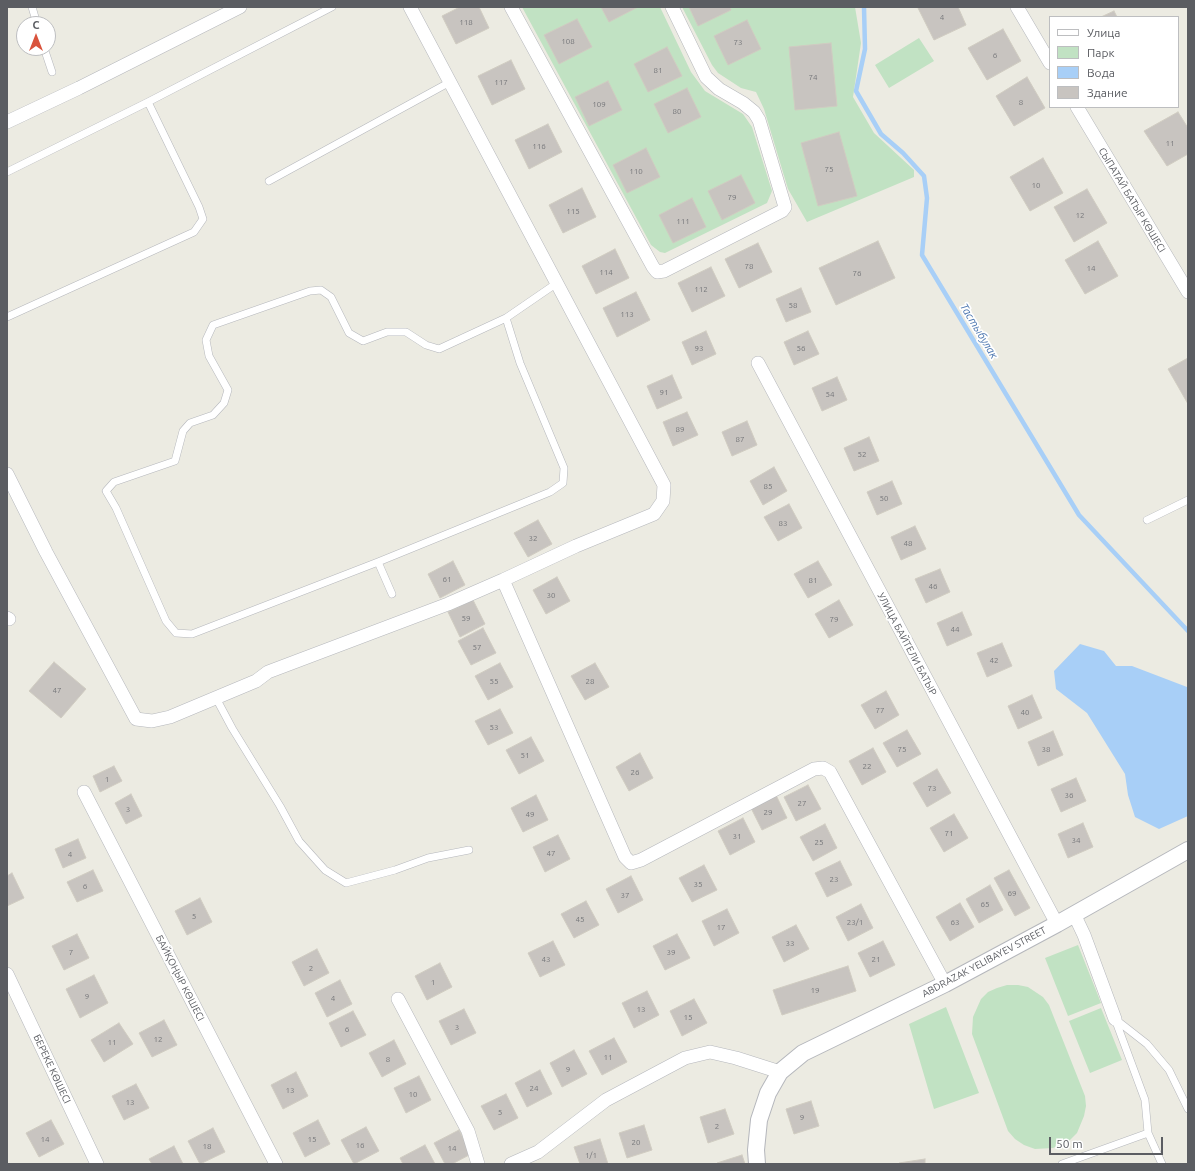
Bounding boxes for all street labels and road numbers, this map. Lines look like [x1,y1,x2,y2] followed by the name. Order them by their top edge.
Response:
[1096,145,1168,255] street label: СЫПАТАЙ БАТЫР КӨШЕСІ
[875,591,939,697] street label: УЛИЦА БАЙТЕЛИ БАТЫР
[920,924,1048,1000] street label: ABDRAZAK YELIBAYEV STREET
[153,933,207,1023] street label: БАЙҚОҢЫР КӨШЕСІ
[31,1033,73,1105] street label: БЕРЕКЕ КӨШЕСІ

